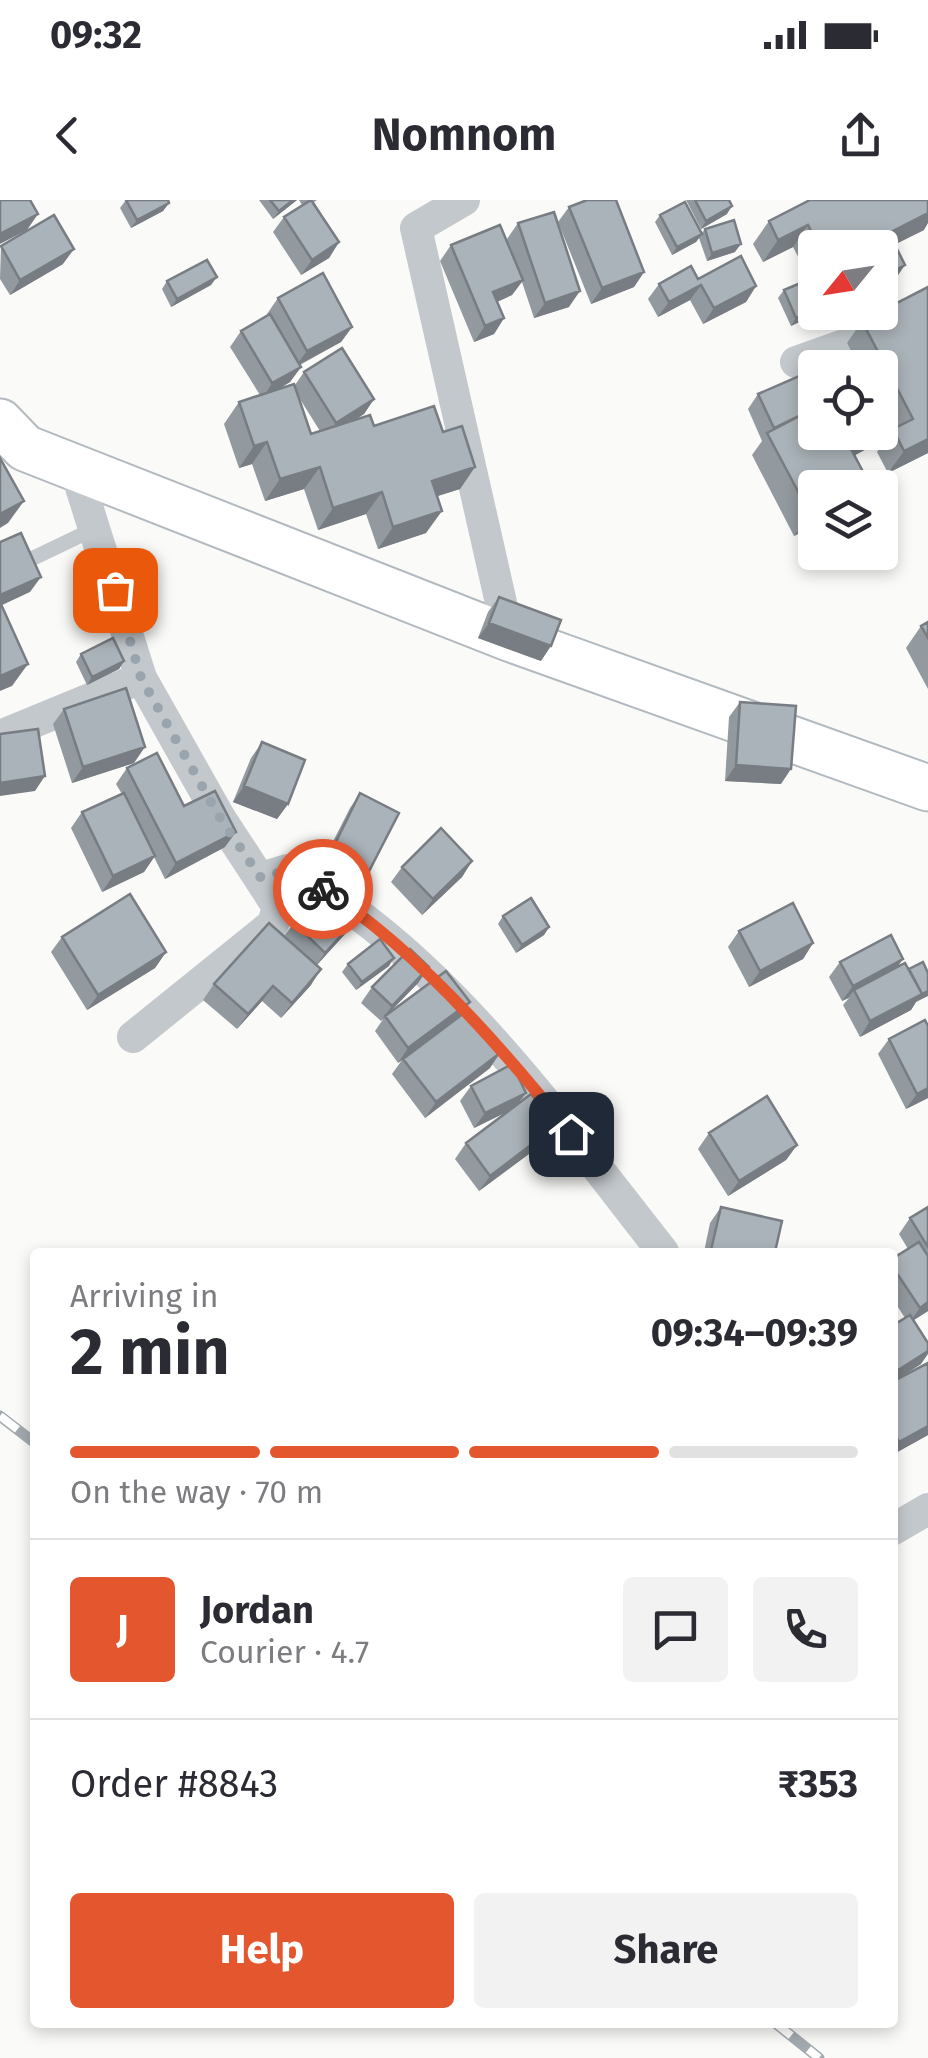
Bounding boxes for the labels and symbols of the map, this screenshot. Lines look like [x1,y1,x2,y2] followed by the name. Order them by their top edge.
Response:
[798,230,898,330] north arrow
[73,548,158,633] pin
[273,839,373,939] courier
[529,1092,614,1177] pin

